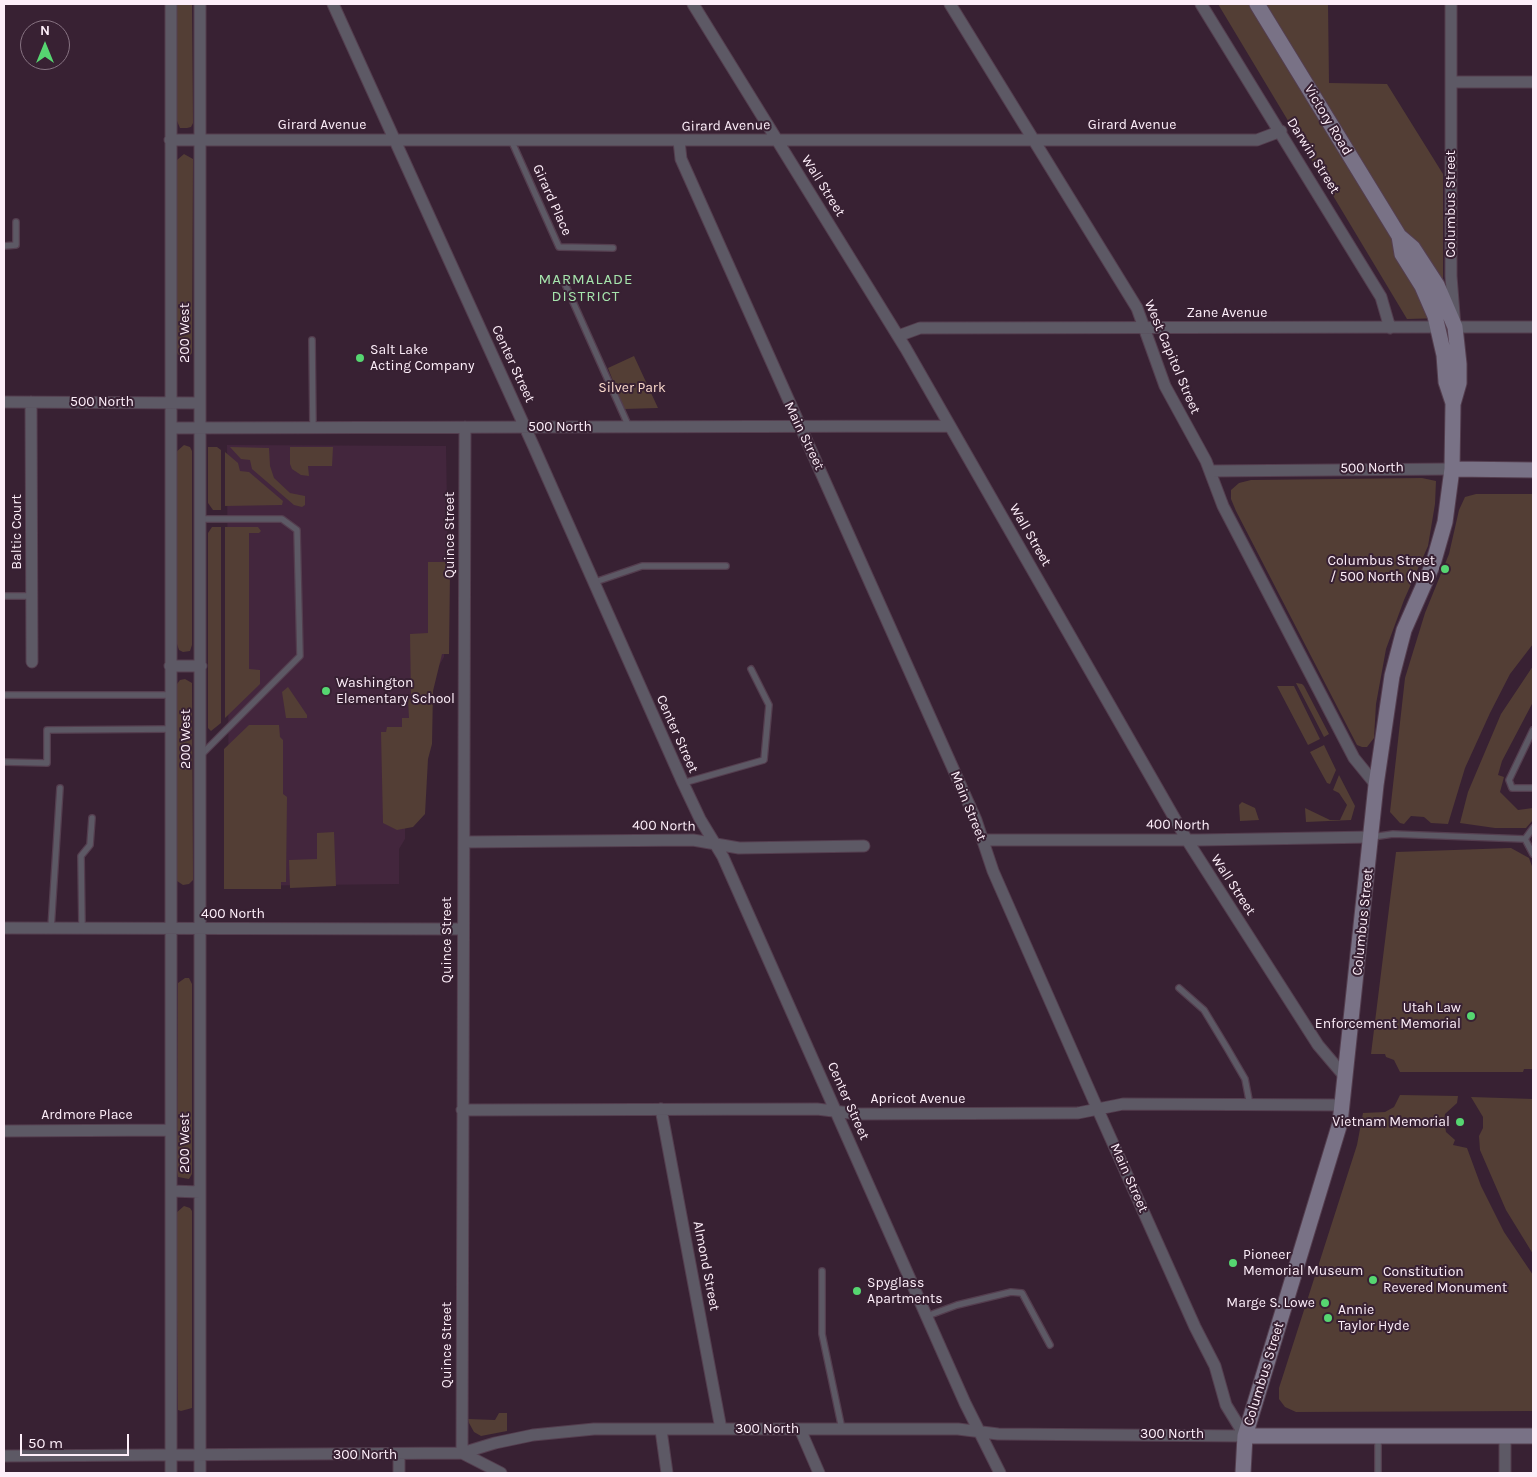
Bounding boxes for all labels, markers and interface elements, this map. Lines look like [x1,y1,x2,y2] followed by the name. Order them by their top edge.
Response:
[20,20,70,70] north arrow
[40,22,50,39] text: N
[1300,82,1356,158] street label: Victory Road
[1283,115,1343,197] street label: Darwin Street
[278,117,366,133] street label: Girard Avenue
[682,117,770,135] street label: Girard Avenue
[1088,117,1176,133] street label: Girard Avenue
[1443,150,1459,258] street label: Columbus Street
[797,152,849,220] street label: Wall Street
[529,162,575,238] street label: Girard Place
[537,271,635,306] district label: MARMALADE DISTRICT
[1140,297,1204,417] street label: West Capitol Street
[177,303,193,363] street label: 200 West
[1186,305,1268,321] street label: Zane Avenue
[488,323,538,405] street label: Center Street
[370,342,475,374] place label: Salt Lake Acting Company
[354,352,366,364] marker: Salt Lake Acting Company
[598,380,666,396] park label: Silver Park
[70,394,134,410] street label: 500 North
[780,399,828,473] street label: Main Street
[528,419,592,435] street label: 500 North
[1340,459,1404,477] street label: 500 North
[442,492,458,578] street label: Quince Street
[9,494,25,570] street label: Baltic Court
[1005,501,1055,569] street label: Wall Street
[1327,553,1435,586] place label: Columbus Street / 500 North (NB)
[1439,563,1451,575] marker: Columbus Street / 500 North (NB)
[336,675,455,708] place label: Washington Elementary School
[320,685,332,697] marker: Washington Elementary School
[652,692,702,776] street label: Center Street
[178,709,194,769] street label: 200 West
[946,769,990,843] street label: Main Street
[1146,816,1210,834] street label: 400 North
[632,817,696,835] street label: 400 North
[1207,851,1259,919] street label: Wall Street
[1349,868,1377,976] street label: Columbus Street
[439,897,455,983] street label: Quince Street
[201,906,265,922] street label: 400 North
[1315,1000,1461,1032] place label: Utah Law Enforcement Memorial
[1465,1010,1477,1022] marker: Utah Law Enforcement Memorial
[823,1059,873,1143] street label: Center Street
[871,1091,965,1107] street label: Apricot Avenue
[41,1107,133,1123] street label: Ardmore Place
[177,1113,193,1173] street label: 200 West
[1332,1114,1450,1130] place label: Vietnam Memorial
[1454,1116,1466,1128] marker: Vietnam Memorial
[1106,1141,1152,1215] street label: Main Street
[689,1220,723,1312] street label: Almond Street
[1243,1247,1363,1280] place label: Pioneer Memorial Museum
[1227,1257,1239,1269] marker: Pioneer Memorial Museum
[1383,1264,1507,1296] place label: Constitution Revered Monument
[1367,1274,1379,1286] marker: Constitution Revered Monument
[867,1275,943,1308] place label: Spyglass Apartments
[851,1285,863,1297] marker: Spyglass Apartments
[1226,1295,1315,1311] place label: Marge S. Lowe
[1319,1297,1331,1309] marker: Marge S. Lowe
[439,1302,455,1388] street label: Quince Street
[1338,1302,1409,1334] place label: Annie Taylor Hyde
[1322,1312,1334,1324] marker: Annie Taylor Hyde
[1240,1320,1288,1428] street label: Columbus Street
[735,1421,799,1437] street label: 300 North
[22,1424,131,1456] scale bar
[1140,1426,1204,1442] street label: 300 North
[28,1434,63,1452] text: 50 m
[333,1447,397,1463] street label: 300 North

